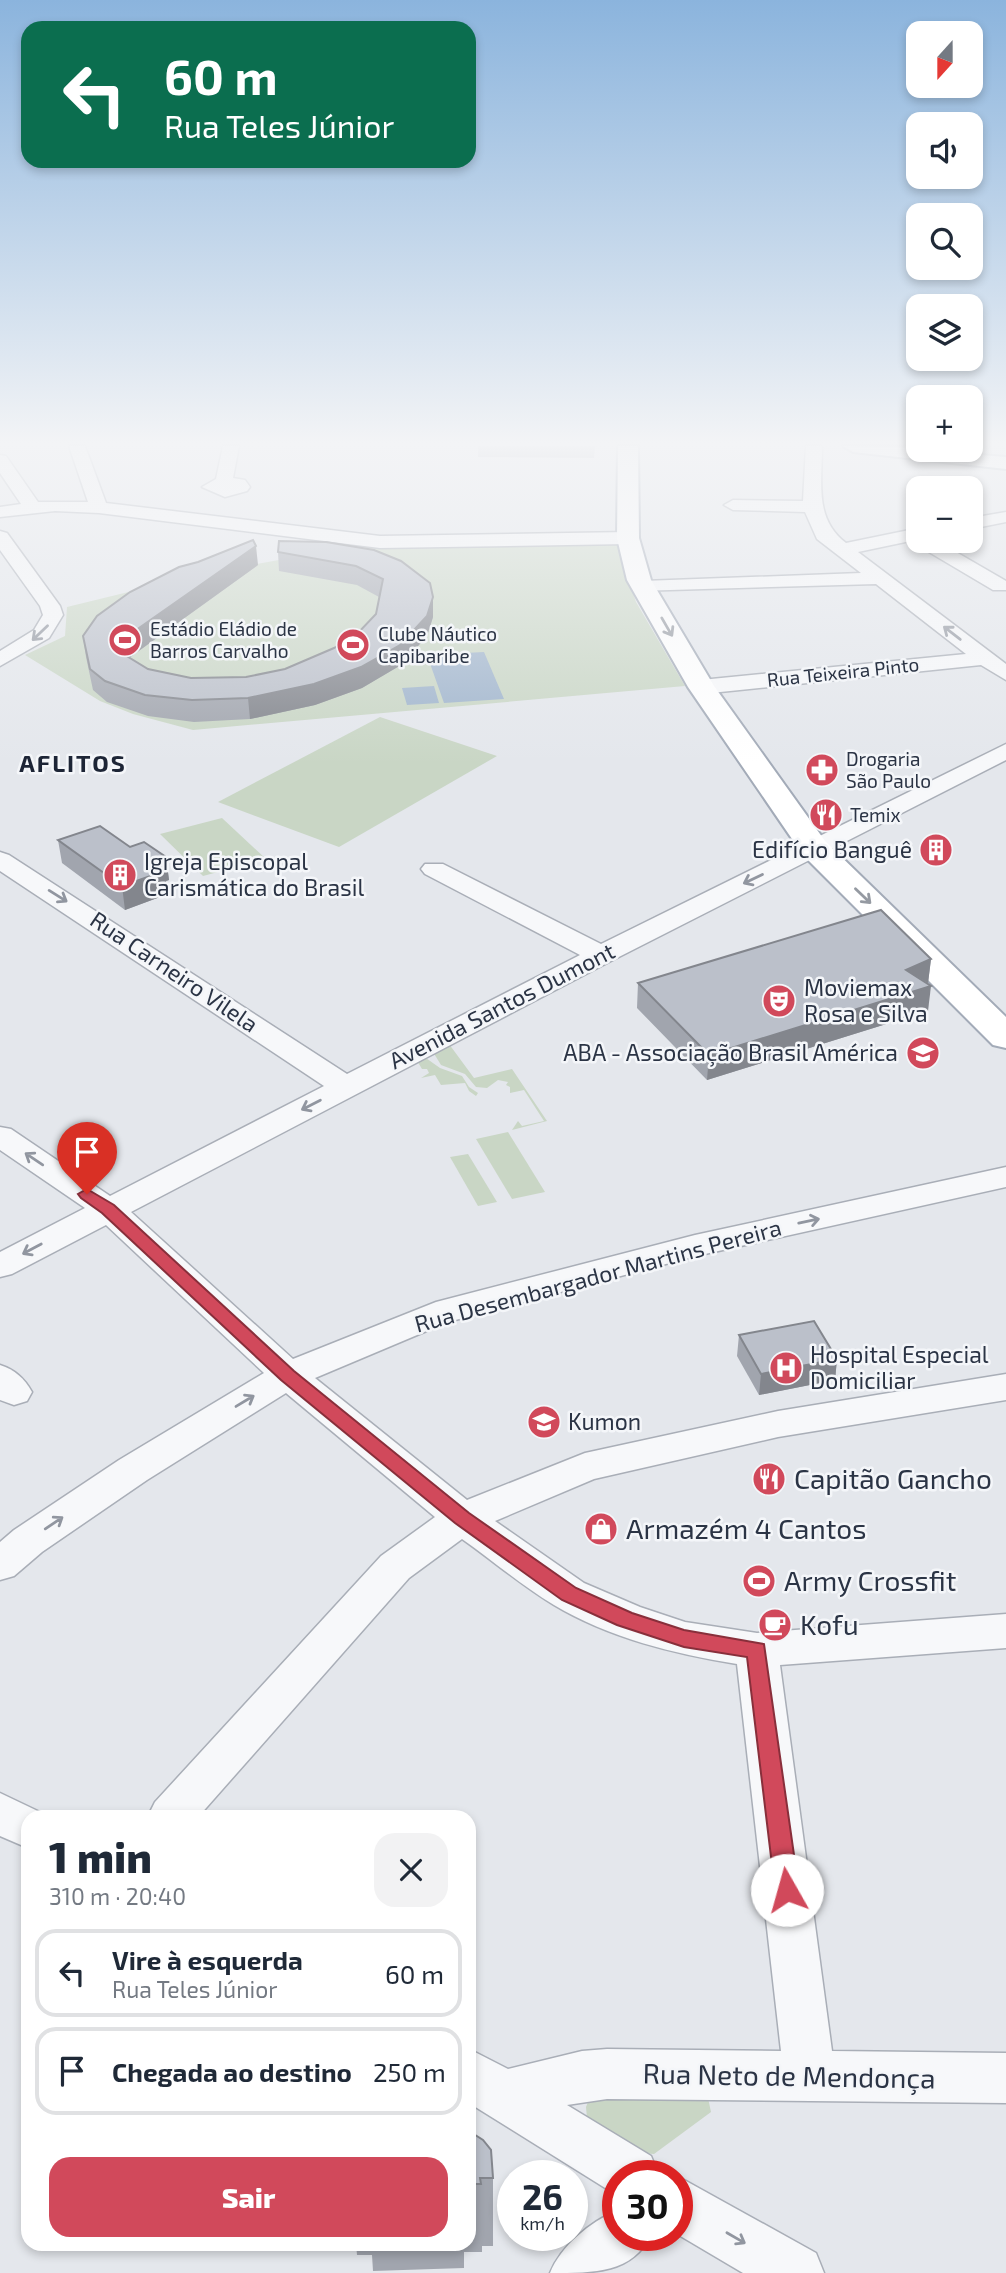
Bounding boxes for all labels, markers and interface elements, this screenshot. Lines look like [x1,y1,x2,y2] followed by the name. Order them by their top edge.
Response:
[906,21,984,98] north arrow
[906,21,983,553] map controls
[164,46,278,105] text: 60 m
[49,49,140,140] icon: left
[164,106,394,144] text: Rua Teles Júnior
[906,112,983,189] button: sound
[906,203,983,280] button: search
[906,294,983,371] button: layers
[906,385,983,462] button: +
[906,476,983,553] button: −
[150,617,297,662] place label: Estádio Eládio de Barros Carvalho
[660,617,674,637] one-way arrow
[106,621,144,659] sports icon: Estádio Eládio de Barros Carvalho
[378,622,497,667] place label: Clube Náutico Capibaribe
[31,625,49,641] one-way arrow
[943,625,962,640] one-way arrow
[334,626,372,664] sports icon: Clube Náutico Capibaribe
[766,652,920,691] street label: Rua Teixeira Pinto
[846,747,931,792] place label: Drogaria São Paulo
[19,748,127,777] district label: AFLITOS
[803,751,841,789] pharmacy icon: Drogaria São Paulo
[807,796,845,834] restaurant icon: Temix
[850,803,901,826] place label: Temix
[917,831,955,869] building icon: Edifício Banguê
[752,835,912,863] place label: Edifício Banguê
[144,847,364,901] place label: Igreja Episcopal Carismática do Brasil
[101,856,139,894] building icon: Igreja Episcopal Carismática do Brasil
[743,872,764,886] one-way arrow
[854,888,871,905] one-way arrow
[47,890,67,904] one-way arrow
[85,905,264,1038] street label: Rua Carneiro Vilela
[384,936,619,1074] street label: Avenida Santos Dumont
[804,973,928,1027] place label: Moviemax Rosa e Silva
[760,982,798,1020] theatre icon: Moviemax Rosa e Silva
[904,1034,942,1072] school or university icon: ABA - Associação Brasil América
[563,1038,898,1067] place label: ABA - Associação Brasil América
[301,1099,322,1113] one-way arrow
[57,1122,117,1194] pin
[68,1133,106,1171] icon: arrive
[25,1152,44,1166] one-way arrow
[411,1213,784,1338] street label: Rua Desembargador Martins Pereira
[798,1213,820,1226] one-way arrow
[23,1242,43,1256] one-way arrow
[810,1340,989,1394] place label: Hospital Especial Domiciliar
[767,1349,805,1387] hospital icon: Hospital Especial Domiciliar
[235,1394,255,1408] one-way arrow
[525,1403,563,1441] school or university icon: Kumon
[568,1407,641,1435] place label: Kumon
[750,1460,788,1498] restaurant icon: Capitão Gancho
[794,1461,992,1495] place label: Capitão Gancho
[582,1510,620,1548] shop icon: Armazém 4 Cantos
[626,1511,866,1545] place label: Armazém 4 Cantos
[44,1516,63,1531] one-way arrow
[740,1562,778,1600] sports icon: Army Crossfit
[784,1563,956,1597] place label: Army Crossfit
[756,1606,794,1644] cafe icon: Kofu
[800,1607,859,1641] place label: Kofu
[49,1831,152,1881] text: 1 min
[374,1833,448,1907] button: close
[750,1853,824,1927] position arrow
[49,1882,186,1910] text: 310 m · 20:40
[112,1944,303,1975] text: Vire à esquerda
[53,1954,91,1992] icon: left
[385,1958,444,1989] text: 60 m
[112,1975,278,2003] text: Rua Teles Júnior
[53,2052,91,2090] icon: arrive
[642,2055,936,2096] street label: Rua Neto de Mendonça
[112,2056,352,2087] text: Chegada ao destino
[373,2056,446,2087] text: 250 m
[49,2157,448,2237] button: Sair
[602,2160,693,2251] speed limit sign: 30
[522,2175,563,2217] text: 26
[520,2212,565,2234] text: km/h
[726,2231,746,2245] one-way arrow

